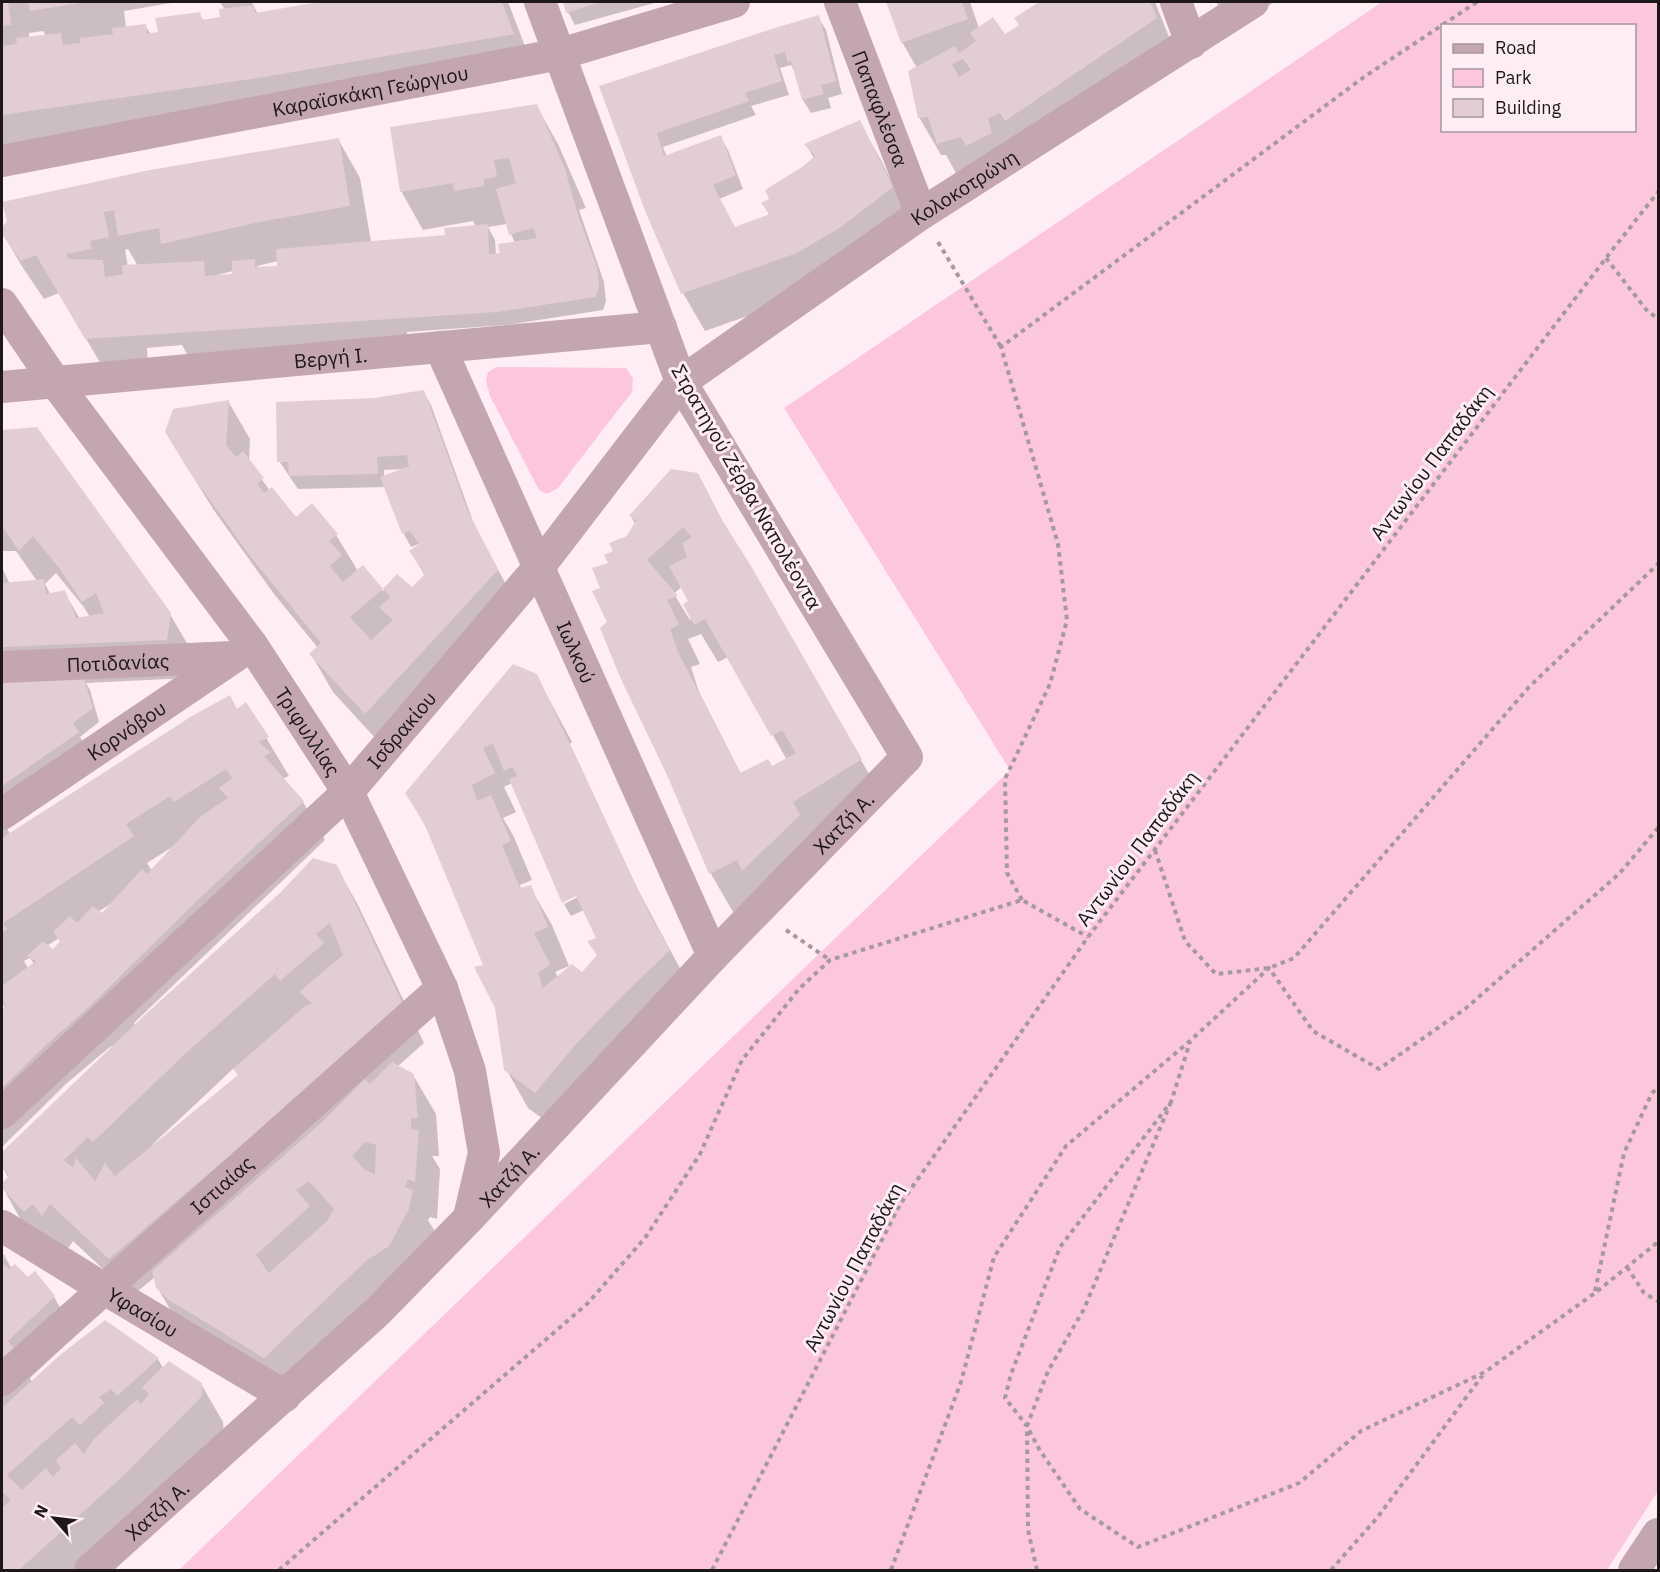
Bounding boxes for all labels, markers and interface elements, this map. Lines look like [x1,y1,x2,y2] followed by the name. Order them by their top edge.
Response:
[1441,24,1636,132] legend
[1495,36,1536,59] text: Road
[846,46,915,171] street label: Παπαφλέσσα
[270,58,471,122] street label: Καραϊσκάκη Γεώργιου
[1495,66,1532,89] text: Park
[1495,96,1562,119] text: Building
[905,142,1023,231] street label: Κολοκοτρώνη
[292,340,369,374] street label: Βεργή Ι.
[666,359,828,615] street label: Στρατηγού Ζέρβα Ναπολέοντα
[1364,379,1498,545] street label: Αντωνίου Παπαδάκη
[551,616,602,687] street label: Ιωλκού
[66,646,170,678] street label: Ποτιδανίας
[269,682,347,781] street label: Τριφυλλίας
[360,685,442,774] street label: Ισδρακίου
[81,694,171,766] street label: Κορνόβου
[1070,765,1204,931] street label: Αντωνίου Παπαδάκη
[807,785,880,860] street label: Χατζή Α.
[473,1138,545,1213] street label: Χατζή Α.
[184,1149,259,1220] street label: Ιστιαίας
[797,1178,909,1356] street label: Αντωνίου Παπαδάκη
[103,1280,183,1343] street label: Υφασίου
[119,1474,195,1546] street label: Χατζή Α.
[24,1488,84,1548] north arrow
[29,1501,52,1521] text: N

